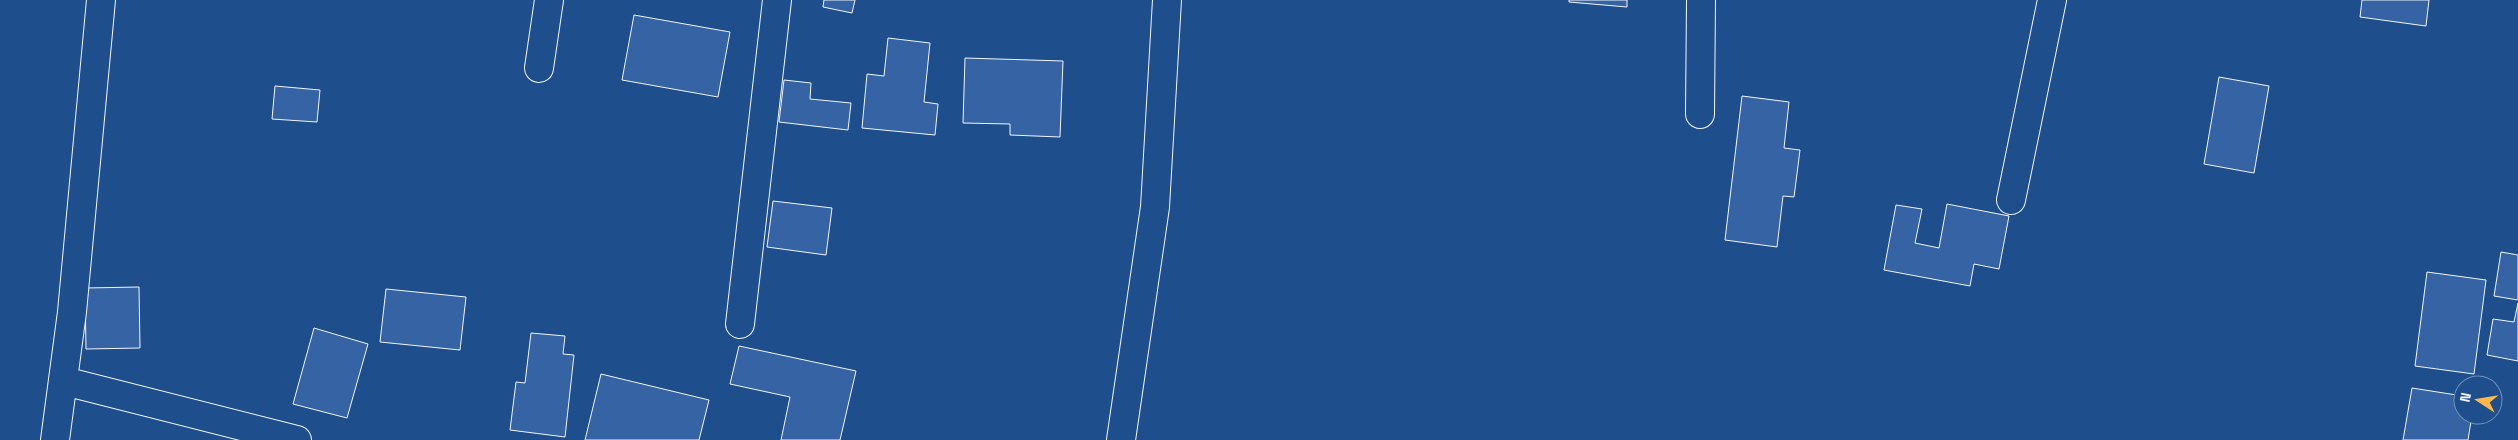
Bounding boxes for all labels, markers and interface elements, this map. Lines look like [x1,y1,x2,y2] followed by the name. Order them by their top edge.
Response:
[2453,375,2503,425] north arrow
[2456,391,2475,404] text: N

